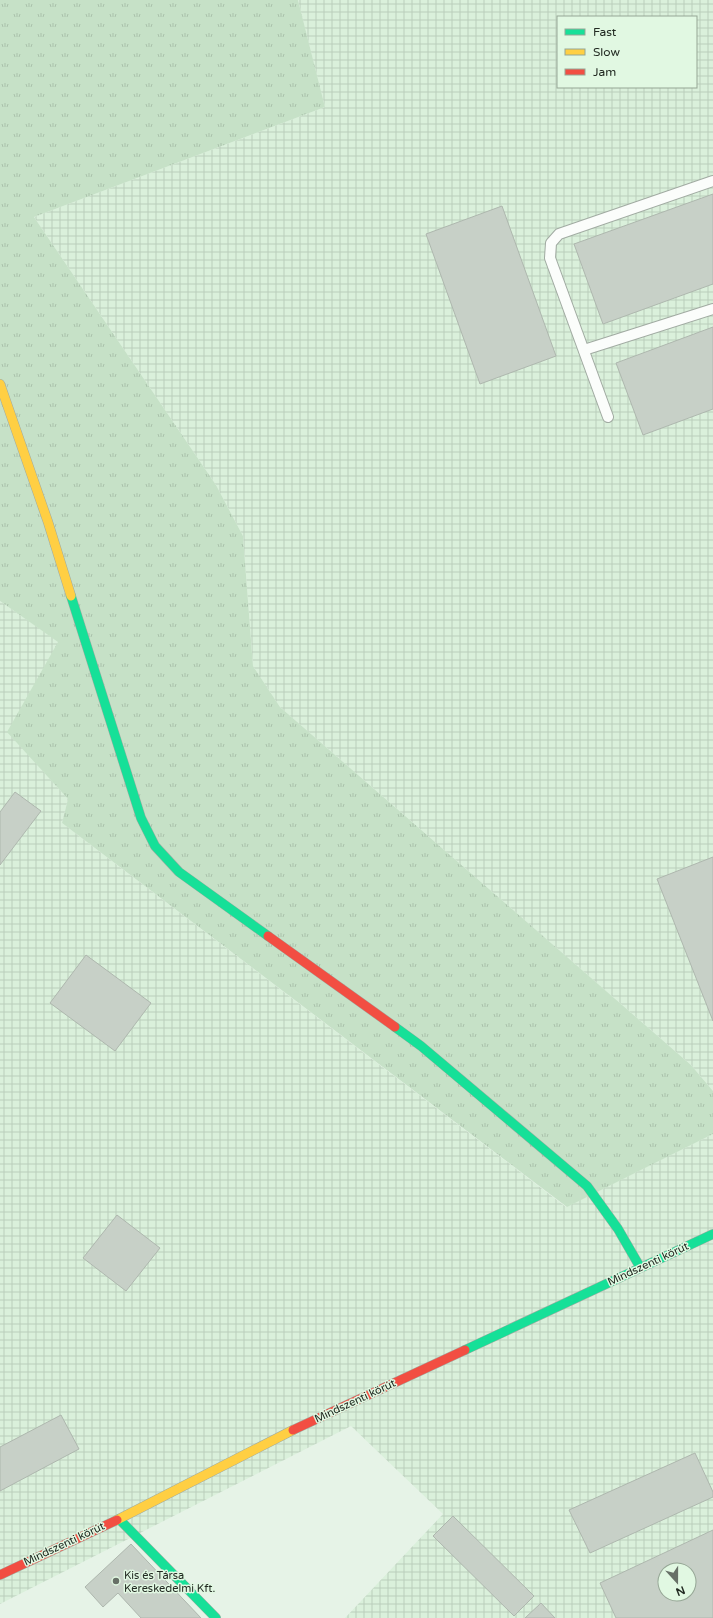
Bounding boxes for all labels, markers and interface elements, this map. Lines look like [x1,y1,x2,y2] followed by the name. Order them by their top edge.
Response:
[557,16,697,88] legend
[593,25,617,39] text: Fast
[593,45,620,59] text: Slow
[593,65,616,79] text: Jam
[605,1240,691,1288] street label: Mindszenti körút
[312,1377,398,1425] street label: Mindszenti körút
[21,1520,107,1568] street label: Mindszenti körút
[657,1562,697,1602] north arrow
[124,1569,216,1595] place label: Kis és Társa Kereskedelmi Kft.
[111,1576,121,1586] marker: Kis és Társa Kereskedelmi Kft.
[674,1583,687,1599] text: N

